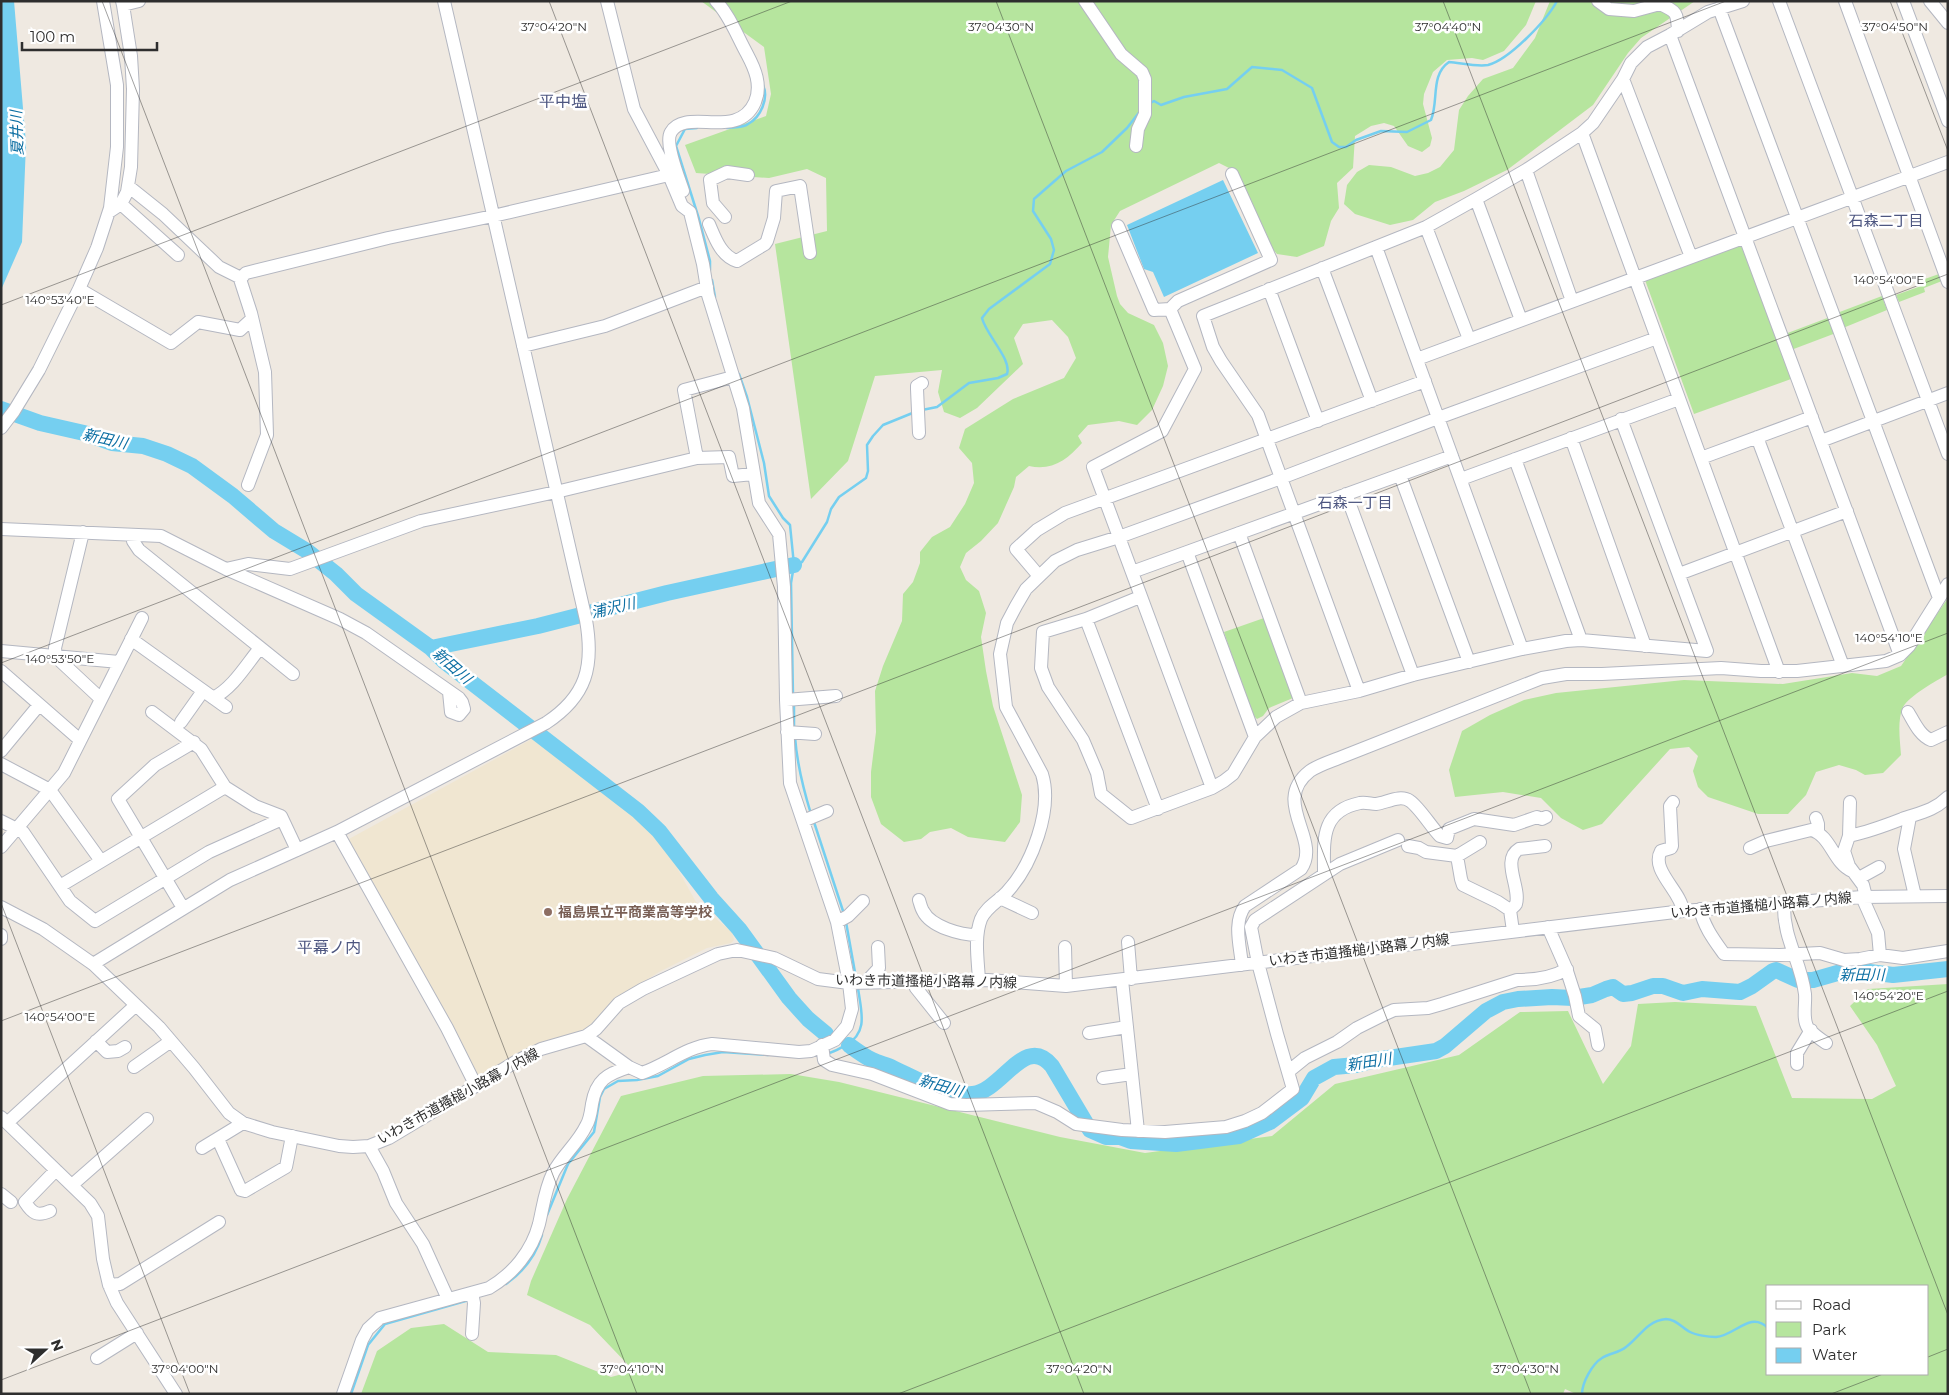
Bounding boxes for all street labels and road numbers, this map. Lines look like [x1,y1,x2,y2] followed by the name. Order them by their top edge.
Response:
[1670,888,1852,922] street label: いわき市道搔槌小路幕ノ内線
[1268,930,1450,970] street label: いわき市道搔槌小路幕ノ内線
[835,970,1017,992] street label: いわき市道搔槌小路幕ノ内線
[374,1044,542,1148] street label: いわき市道搔槌小路幕ノ内線

